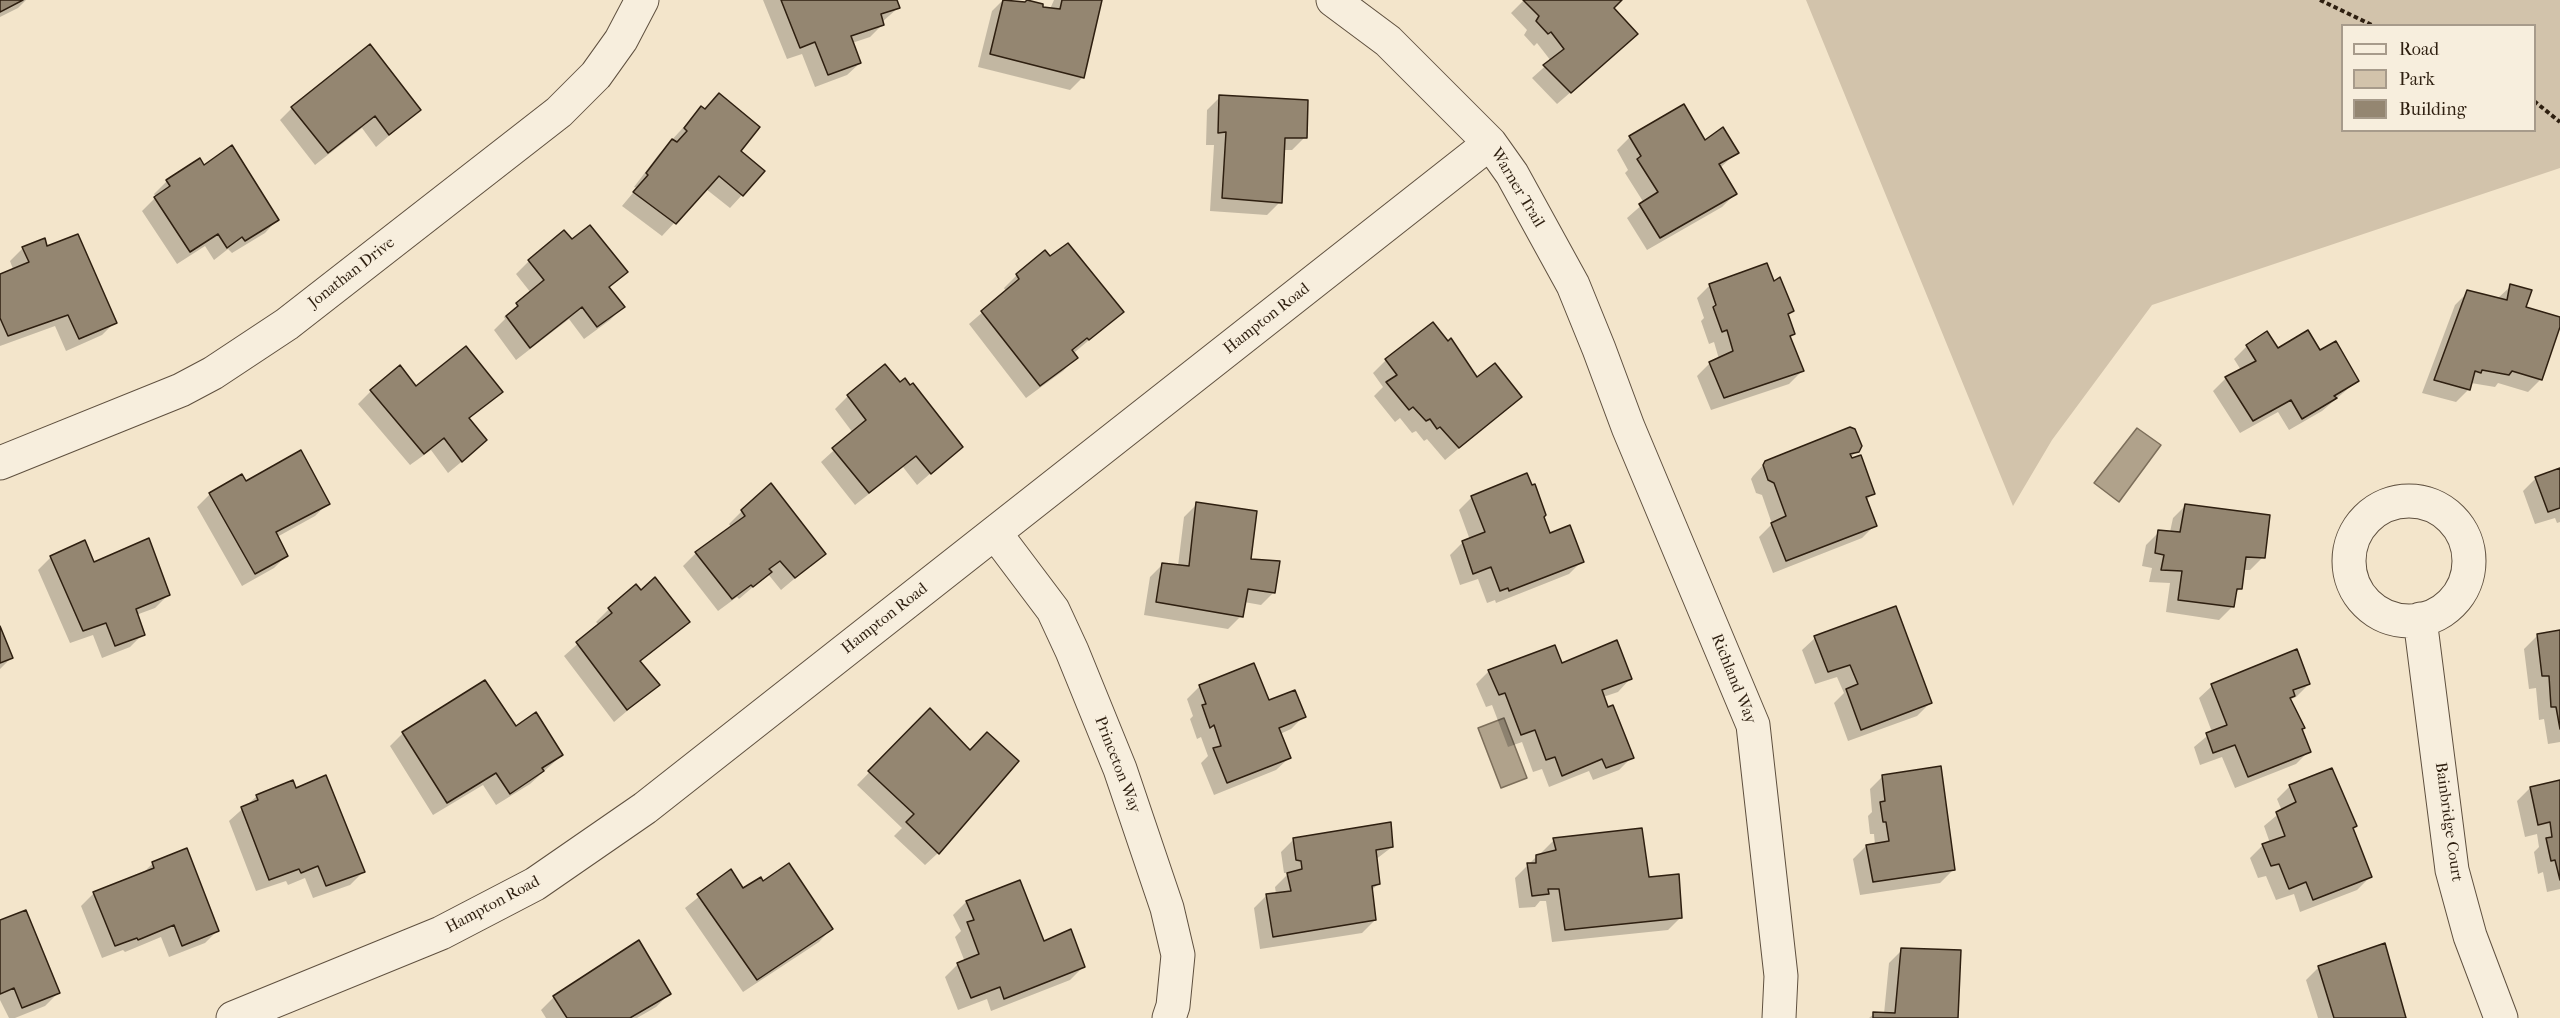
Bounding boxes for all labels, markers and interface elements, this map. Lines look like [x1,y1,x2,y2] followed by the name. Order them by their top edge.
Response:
[2341,24,2536,132] legend
[2399,39,2439,60] text: Road
[2399,69,2435,90] text: Park
[2399,99,2466,120] text: Building
[1486,145,1548,231] street label: Warner Trail
[305,233,399,313] street label: Jonathan Drive
[1220,279,1314,359] street label: Hampton Road
[838,579,932,659] street label: Hampton Road
[1706,631,1760,727] street label: Richland Way
[1090,714,1144,816] street label: Princeton Way
[2430,761,2466,883] street label: Bainbridge Court
[443,872,543,938] street label: Hampton Road

